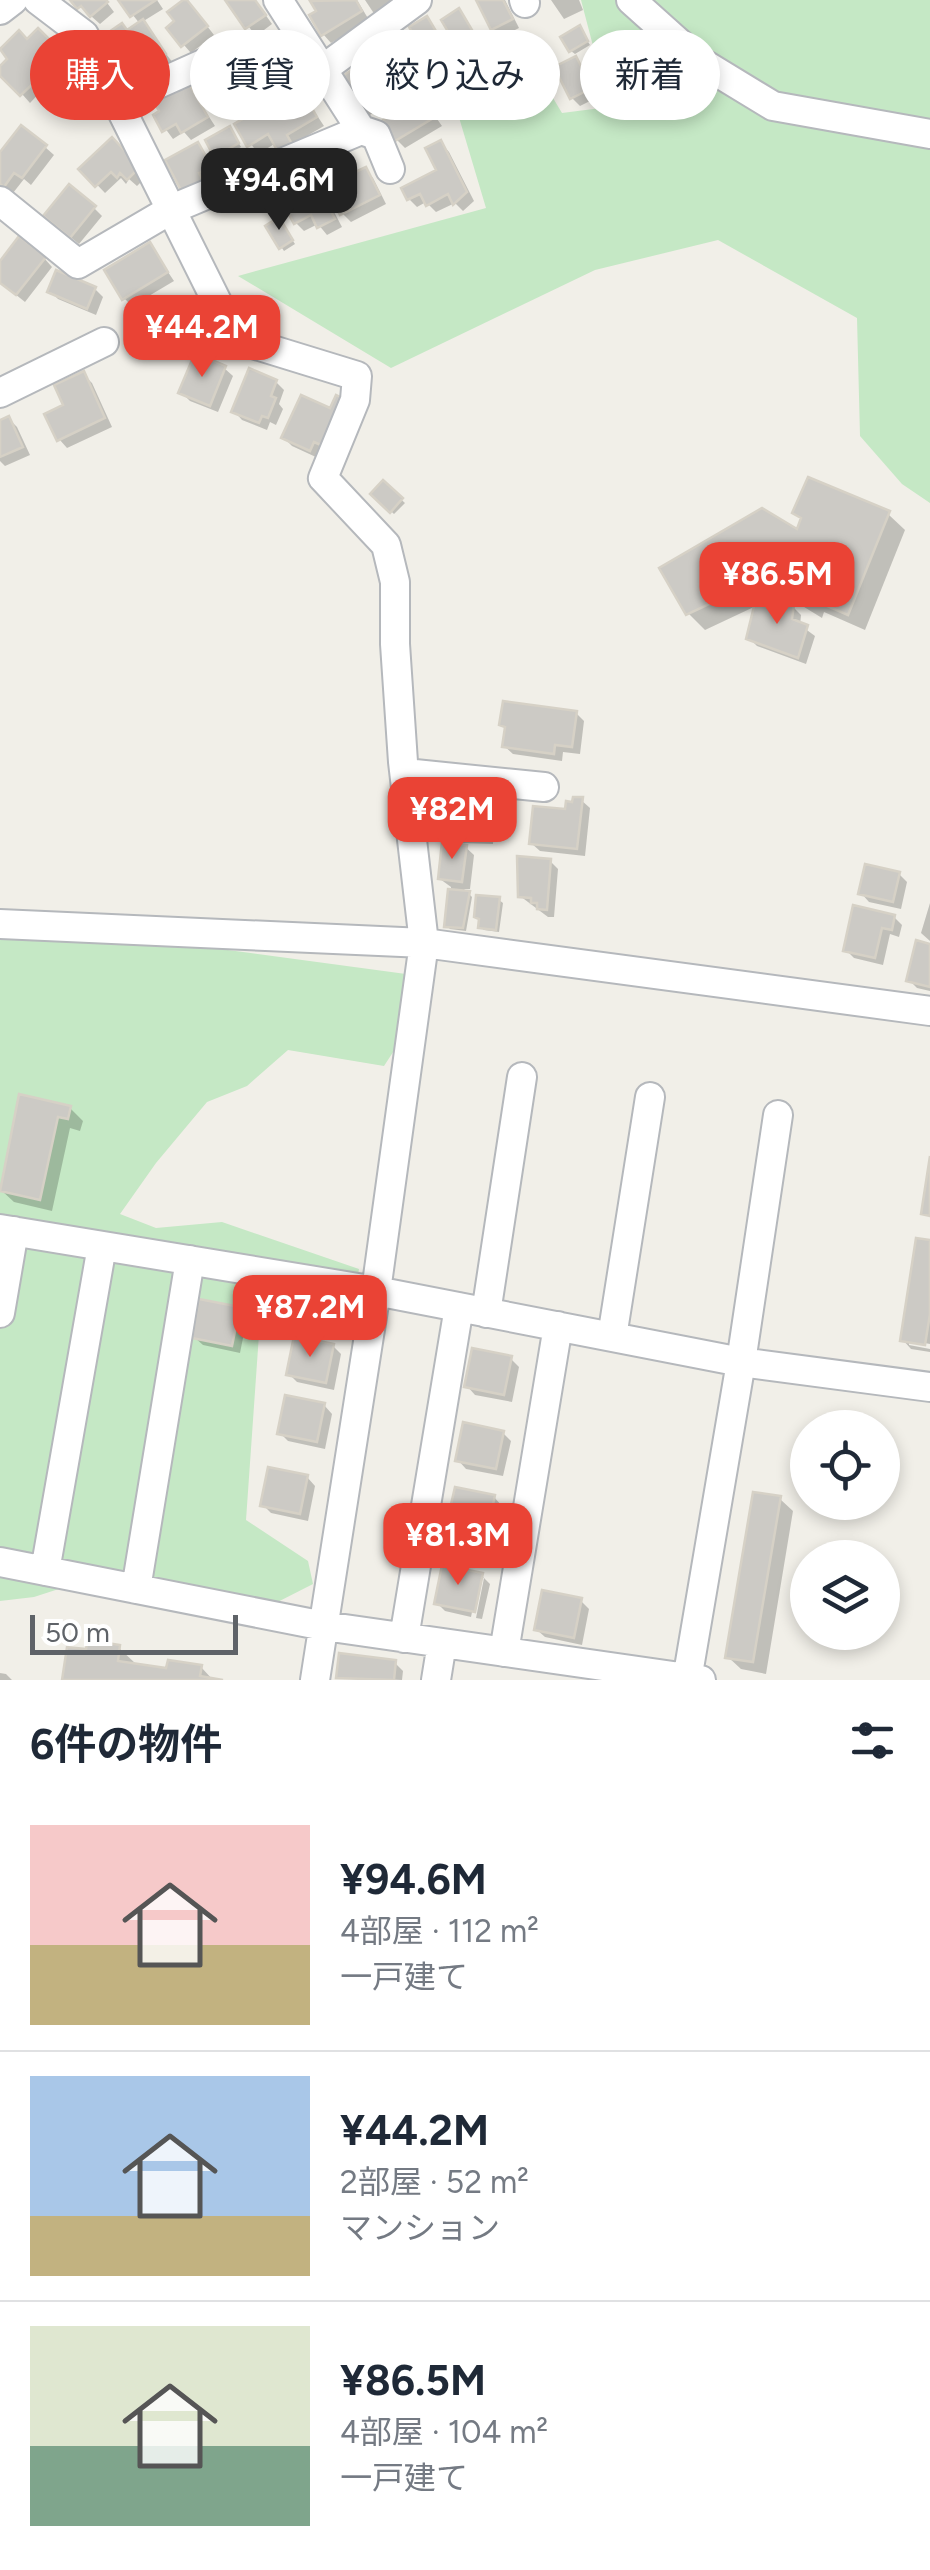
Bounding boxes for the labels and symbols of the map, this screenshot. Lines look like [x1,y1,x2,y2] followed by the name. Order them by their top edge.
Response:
[198,148,360,233] pin: ¥94.6M
[121,295,283,380] pin: ¥44.2M
[696,542,858,627] pin: ¥86.5M
[393,777,511,862] pin: ¥82M
[229,1275,391,1360] pin: ¥87.2M
[377,1503,539,1588] pin: ¥81.3M
[30,1610,238,1654] scale bar

